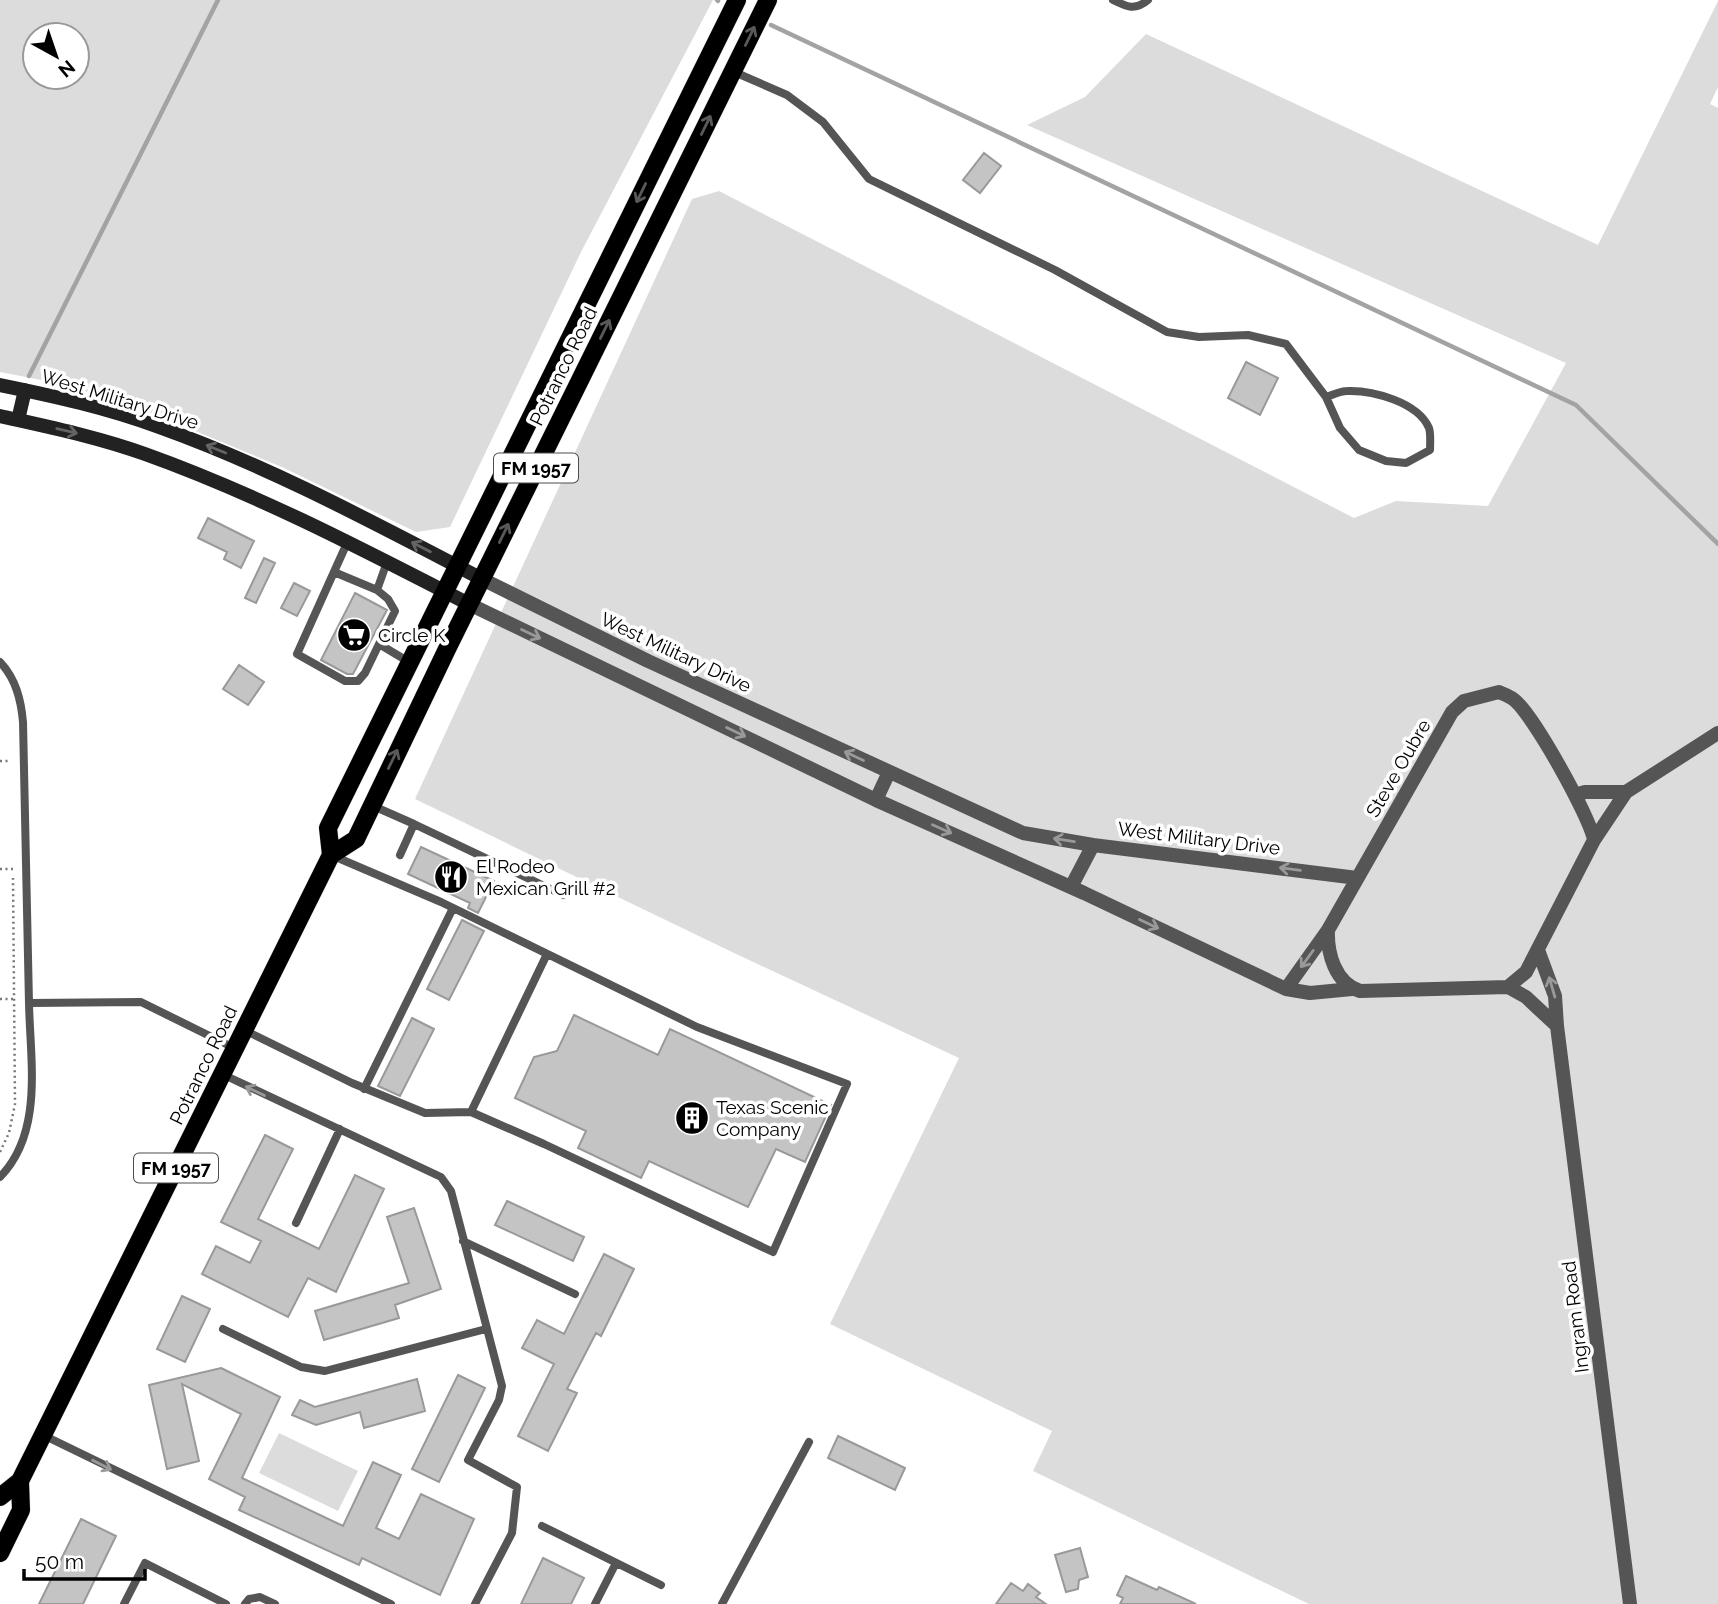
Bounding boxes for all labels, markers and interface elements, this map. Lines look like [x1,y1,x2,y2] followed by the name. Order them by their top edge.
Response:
[21,21,91,91] north arrow
[744,26,758,47] one-way arrow
[54,56,80,82] text: N
[699,115,713,136] one-way arrow
[634,182,648,203] one-way arrow
[525,303,601,429] street label: Potranco Road
[598,319,612,340] one-way arrow
[39,365,201,433] street label: West Military Drive
[55,424,78,438] one-way arrow
[206,442,227,455] one-way arrow
[494,454,578,482] road number: FM 1957
[497,523,511,544] one-way arrow
[411,539,432,553] one-way arrow
[597,607,755,697] street label: West Military Drive
[335,616,373,654] supermarket icon: Circle K
[378,624,446,646] place label: Circle K
[520,628,541,641] one-way arrow
[1361,715,1435,821] street label: Steve Oubre
[725,726,746,740] one-way arrow
[388,749,401,770] one-way arrow
[844,749,865,762] one-way arrow
[1116,817,1282,859] street label: West Military Drive
[931,823,952,836] one-way arrow
[1053,833,1076,846] one-way arrow
[476,855,616,899] place label: El Rodeo Mexican Grill #2
[432,858,470,896] restaurant icon: El Rodeo Mexican Grill #2
[1279,862,1301,875] one-way arrow
[1138,917,1159,931] one-way arrow
[1300,949,1314,968] one-way arrow
[1545,976,1558,998] one-way arrow
[165,1002,241,1128] street label: Potranco Road
[245,1083,266,1097] one-way arrow
[716,1096,829,1140] place label: Texas Scenic Company
[673,1099,711,1137] building icon: Texas Scenic Company
[134,1154,218,1182] road number: FM 1957
[1557,1260,1593,1374] street label: Ingram Road
[91,1458,111,1472] one-way arrow
[24,1538,145,1582] scale bar
[35,1549,84,1574] text: 50 m

